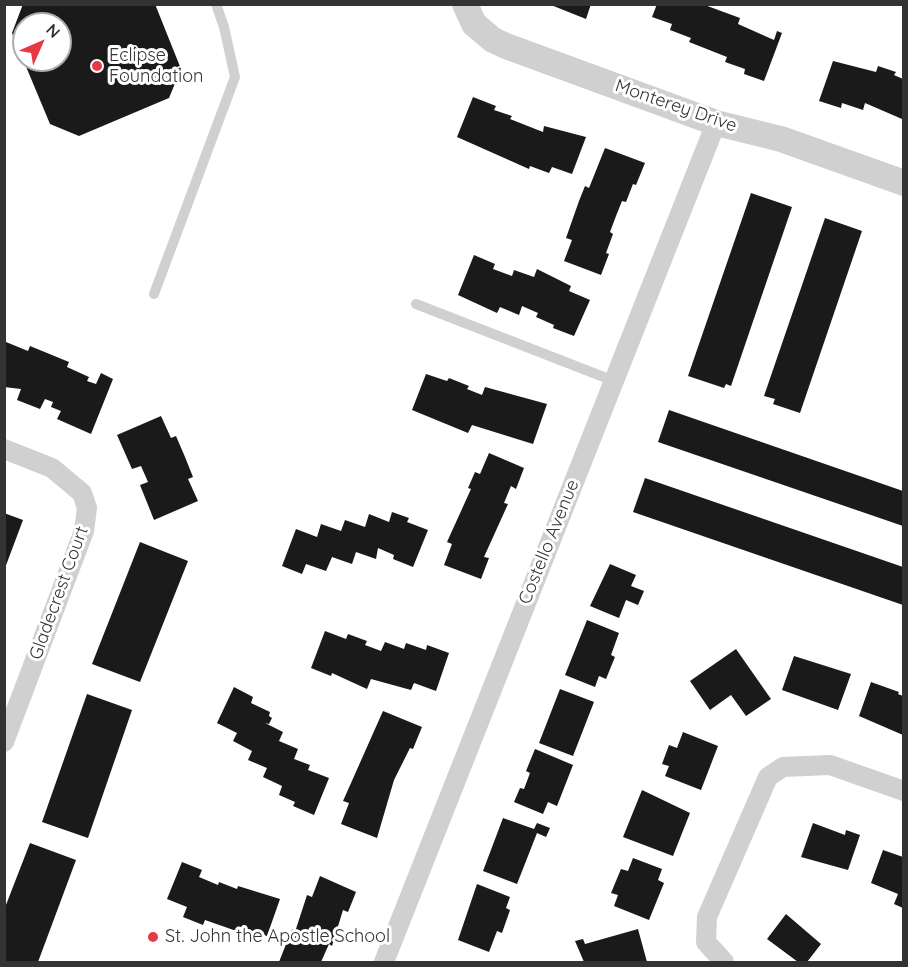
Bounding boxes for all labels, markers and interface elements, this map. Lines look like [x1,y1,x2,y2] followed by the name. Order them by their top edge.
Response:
[12,12,72,72] north arrow
[42,19,65,42] text: N
[109,45,203,88] place label: Eclipse Foundation
[90,59,104,73] marker: Eclipse Foundation
[612,75,740,137] street label: Monterey Drive
[514,476,584,608] street label: Costello Avenue
[25,524,93,662] street label: Gladecrest Court
[165,926,390,948] place label: St. John the Apostle School
[146,930,160,944] marker: St. John the Apostle School

